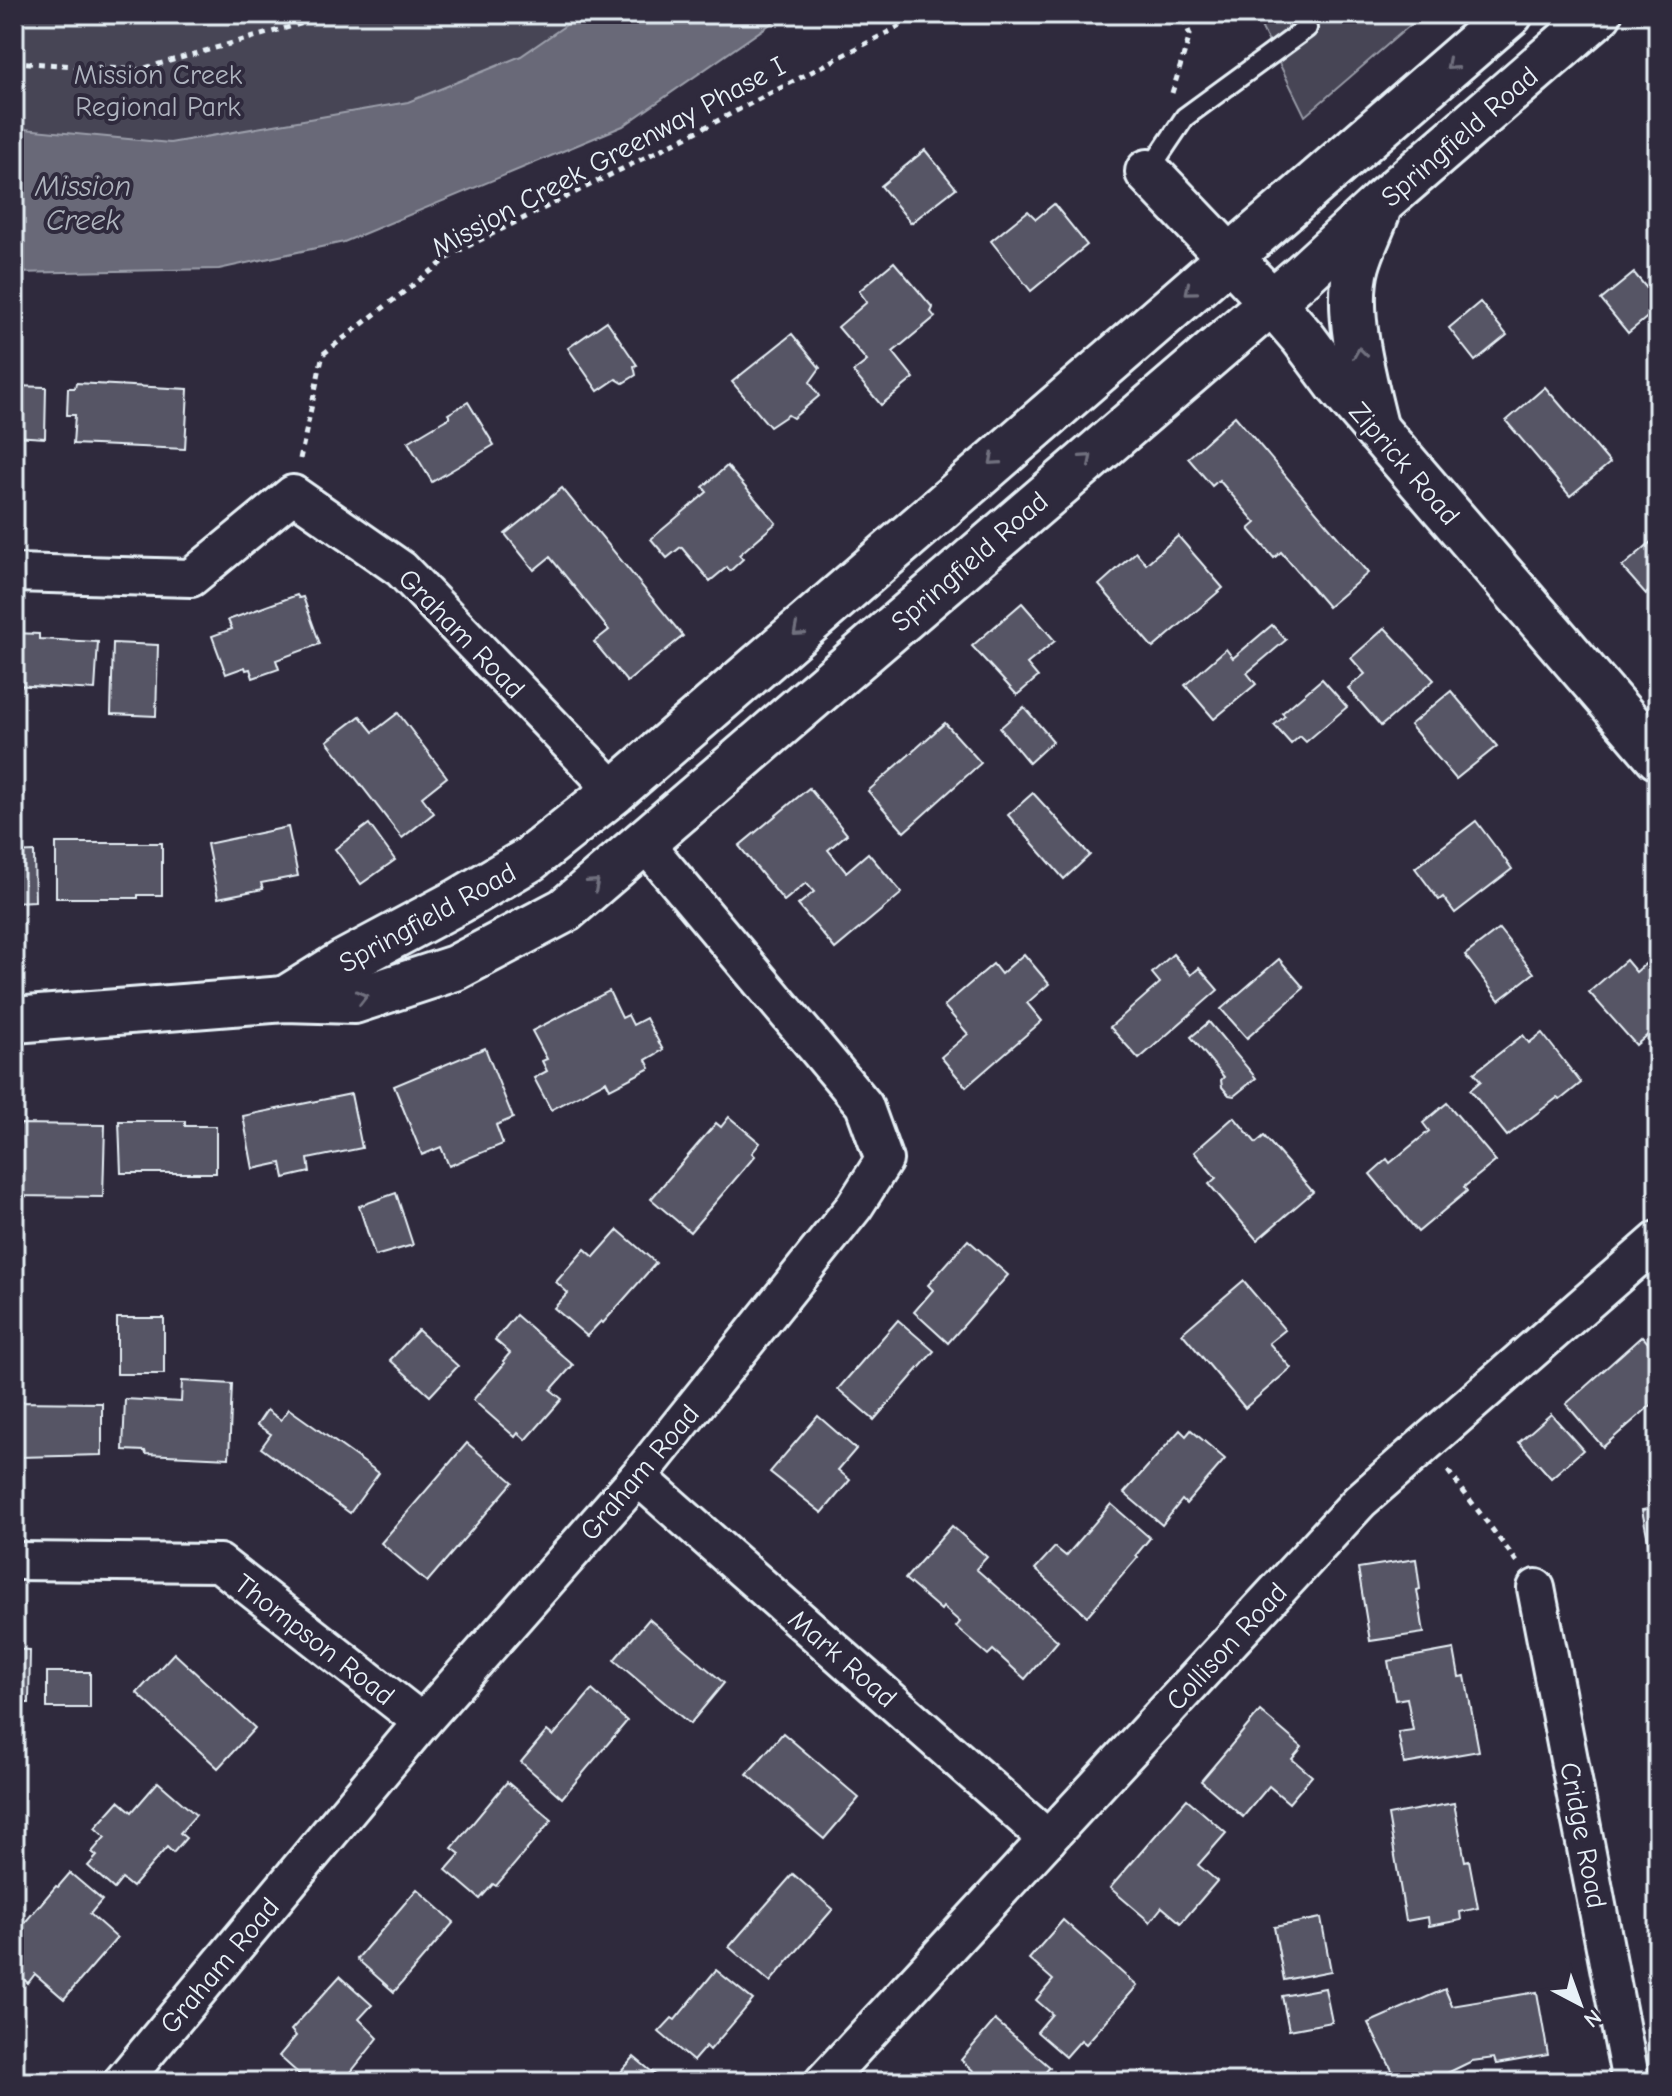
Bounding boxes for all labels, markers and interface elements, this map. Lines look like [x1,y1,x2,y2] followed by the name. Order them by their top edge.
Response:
[426,50,791,264] street label: Mission Creek Greenway Phase I
[1446,55,1460,70] one-way arrow
[74,59,243,123] park label: Mission Creek Regional Park
[1375,60,1545,213] street label: Springfield Road
[34,169,131,238] water label: Mission Creek
[1185,280,1200,295] one-way arrow
[1352,347,1369,360] one-way arrow
[1342,396,1466,531] street label: Ziprick Road
[989,451,1004,465] one-way arrow
[1078,454,1093,469] one-way arrow
[885,485,1055,638] street label: Springfield Road
[392,562,531,705] street label: Graham Road
[793,621,808,636] one-way arrow
[334,856,521,980] street label: Springfield Road
[584,880,599,894] one-way arrow
[355,990,369,1007] one-way arrow
[574,1398,706,1547] street label: Graham Road
[228,1567,401,1712] street label: Thompson Road
[1160,1576,1294,1717] street label: Collison Road
[782,1603,903,1714] street label: Mark Road
[1553,1759,1613,1911] street label: Cridge Road
[154,1891,286,2040] street label: Graham Road
[1540,1964,1620,2044] north arrow
[1579,2004,1606,2033] text: N

